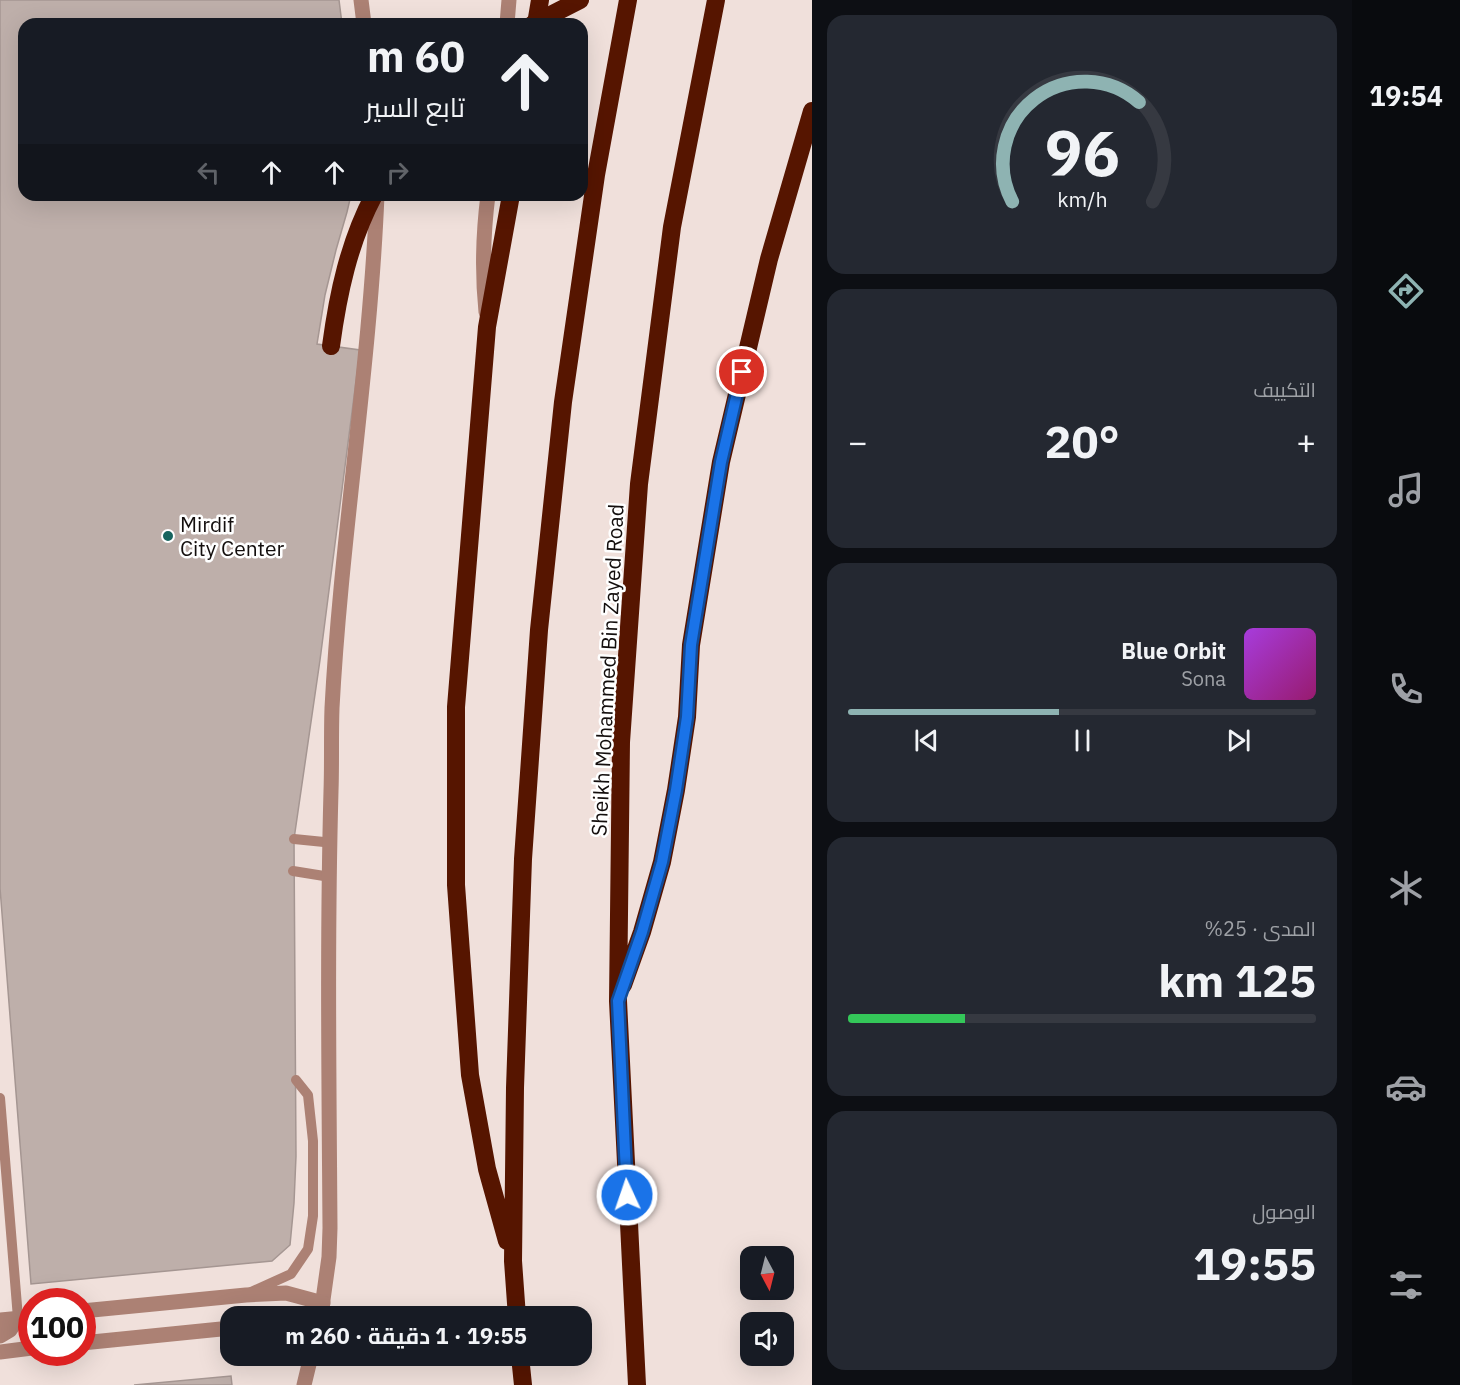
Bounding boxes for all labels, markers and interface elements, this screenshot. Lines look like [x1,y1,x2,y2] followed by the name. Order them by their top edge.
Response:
[367,29,465,84] text: 60 m
[486,42,564,120] icon: ahead
[1369,78,1443,113] text: 19:54
[365,89,465,124] text: تابع السير
[1045,112,1119,193] text: 96
[192,156,225,189] icon: left
[255,156,288,189] icon: ahead
[318,156,351,189] icon: ahead
[381,156,414,189] icon: right
[1057,185,1107,213] text: km/h
[1385,270,1427,312] icon: directions
[716,346,767,397] pin
[725,355,758,388] icon: arrive
[1253,376,1316,403] text: التكييف
[1044,412,1120,470] text: 20°
[848,420,868,463] text: −
[1296,420,1316,463] text: +
[1385,469,1427,511] icon: music
[584,503,630,837] street label: Sheikh Mohammed Bin Zayed Road
[180,510,284,562] place label: Mirdif City Center
[161,529,175,543] marker: Mirdif City Center
[1121,636,1226,665] text: Blue Orbit
[1181,665,1226,692] text: Sona
[1385,668,1427,710] icon: phone
[910,724,943,757] icon: previous
[1066,724,1099,757] icon: pause
[1222,724,1255,757] icon: next
[1385,867,1427,909] icon: climate
[1204,915,1316,942] text: المدى · 25%
[1158,951,1316,1009] text: 125 km
[1385,1066,1427,1108] icon: car
[595,1163,659,1227] position arrow
[1252,1198,1316,1225] text: الوصول
[1193,1234,1316,1292] text: 19:55
[740,1246,794,1300] north arrow
[740,1246,794,1366] map controls
[1385,1264,1427,1306] icon: filters
[18,1288,96,1366] speed limit sign: 100
[740,1312,794,1366] button: sound
[285,1321,527,1350] text: 19:55 · 1 دقيقة · 260 m

